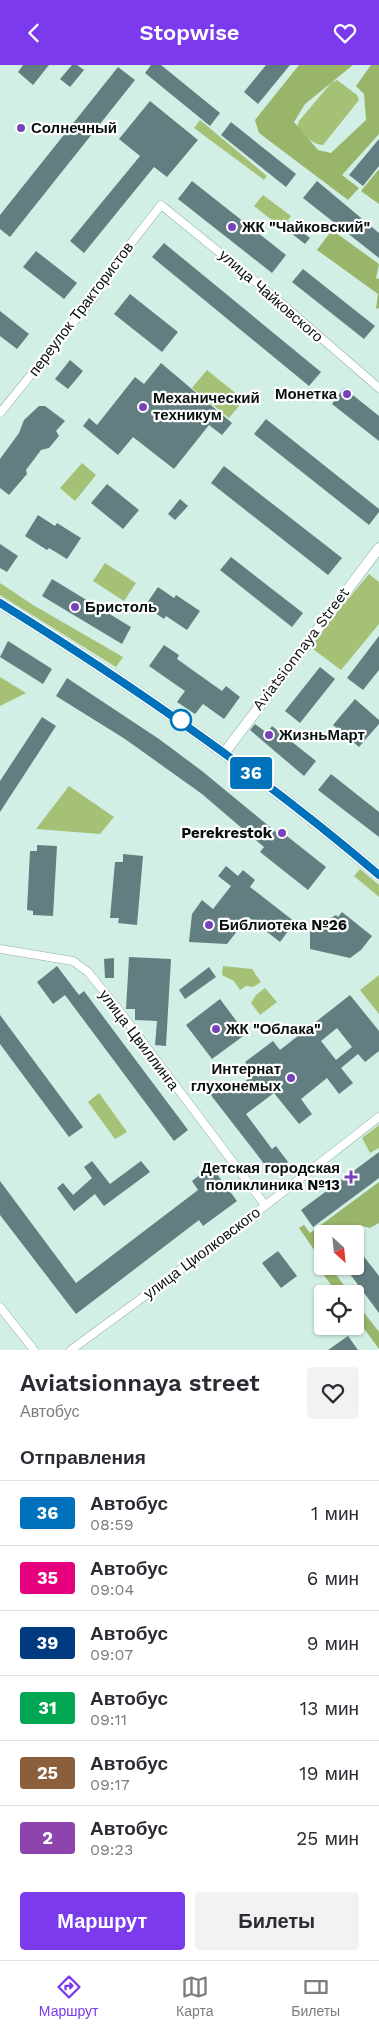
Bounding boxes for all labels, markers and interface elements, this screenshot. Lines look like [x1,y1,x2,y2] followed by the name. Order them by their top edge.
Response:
[20,19,48,47] icon: back
[331,19,359,47] icon: heart
[139,20,240,45] text: Stopwise
[31,119,117,137] place label: Солнечный
[15,122,27,134] marker: Солнечный
[241,218,370,236] place label: ЖК "Чайковский"
[226,221,238,233] marker: ЖК "Чайковский"
[25,238,137,380] street label: переулок Трактористов
[215,246,327,346] street label: улица Чайковского
[275,385,338,403] place label: Монетка
[341,388,353,400] marker: Монетка
[153,389,260,424] place label: Механический техникум
[137,401,149,413] marker: Механический техникум
[249,583,353,714] street label: Aviatsionnaya Street
[85,598,157,616] place label: Бристоль
[69,601,81,613] marker: Бристоль
[170,709,192,731] unlabelled marker
[278,726,365,744] place label: ЖизньМарт
[263,729,275,741] marker: ЖизньМарт
[228,757,274,789] line badge: 36
[240,762,262,783] text: 36
[181,824,273,842] place label: Perekrestok
[276,827,288,839] marker: Perekrestok
[219,916,347,934] place label: Библиотека №26
[203,919,215,931] marker: Библиотека №26
[95,986,183,1094] street label: улица Цвиллинга
[225,1020,321,1038] place label: ЖК "Облака"
[210,1023,222,1035] marker: ЖК "Облака"
[191,1060,282,1095] place label: Интернат глухонемых
[285,1072,297,1084] marker: Интернат глухонемых
[201,1159,340,1194] place label: Детская городская поликлиника №13
[344,1170,358,1184] marker: Детская городская поликлиника №13
[140,1203,264,1303] street label: улица Циолковского
[314,1225,364,1275] north arrow
[314,1225,364,1335] map controls
[314,1285,364,1335] button: locate
[307,1367,359,1419] button: heart
[20,1369,260,1397] text: Aviatsionnaya street
[20,1402,80,1421] text: Автобус
[20,1446,146,1469] text: Отправления
[90,1492,168,1515] text: Автобус
[37,1502,58,1523] text: 36
[311,1502,359,1525] text: 1 мин
[90,1515,134,1534] text: 08:59
[90,1557,168,1580] text: Автобус
[37,1567,58,1588] text: 35
[307,1567,359,1590] text: 6 мин
[90,1580,134,1599] text: 09:04
[90,1622,168,1645] text: Автобус
[37,1632,58,1653] text: 39
[307,1632,359,1655] text: 9 мин
[90,1645,133,1664] text: 09:07
[90,1687,168,1710] text: Автобус
[38,1697,57,1718] text: 31
[300,1697,359,1720] text: 13 мин
[90,1710,127,1729] text: 09:11
[90,1752,168,1775] text: Автобус
[37,1762,58,1783] text: 25
[299,1762,359,1785] text: 19 мин
[90,1775,130,1794] text: 09:17
[90,1817,168,1840] text: Автобус
[42,1827,53,1848] text: 2
[296,1827,359,1850] text: 25 мин
[90,1840,133,1859] text: 09:23
[20,1892,185,1950] button: Маршрут
[195,1892,359,1950] button: Билеты
[39,1973,98,2019] tab: Маршрут
[176,1973,214,2019] tab: Карта
[291,1973,340,2019] tab: Билеты

